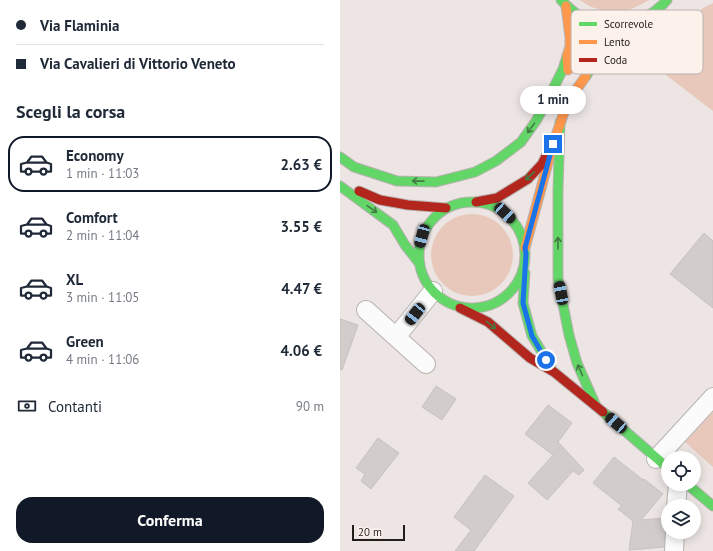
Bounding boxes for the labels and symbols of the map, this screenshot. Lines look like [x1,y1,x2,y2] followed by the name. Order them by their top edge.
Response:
[571,10,703,74] legend
[604,17,654,31] text: Scorrevole
[604,35,630,49] text: Lento
[604,53,627,67] text: Coda
[520,86,586,114] callout: 1 min
[527,122,535,133] one-way arrow
[544,135,562,153] route end
[525,171,535,180] one-way arrow
[412,177,425,185] one-way arrow
[492,200,518,226] car
[366,205,377,213] one-way arrow
[413,223,431,249] car
[554,237,562,250] one-way arrow
[553,280,569,306] car
[403,301,427,327] car
[486,321,497,329] one-way arrow
[537,351,555,369] route start
[576,365,583,377] one-way arrow
[603,411,629,435] car
[352,523,405,542] scale bar

